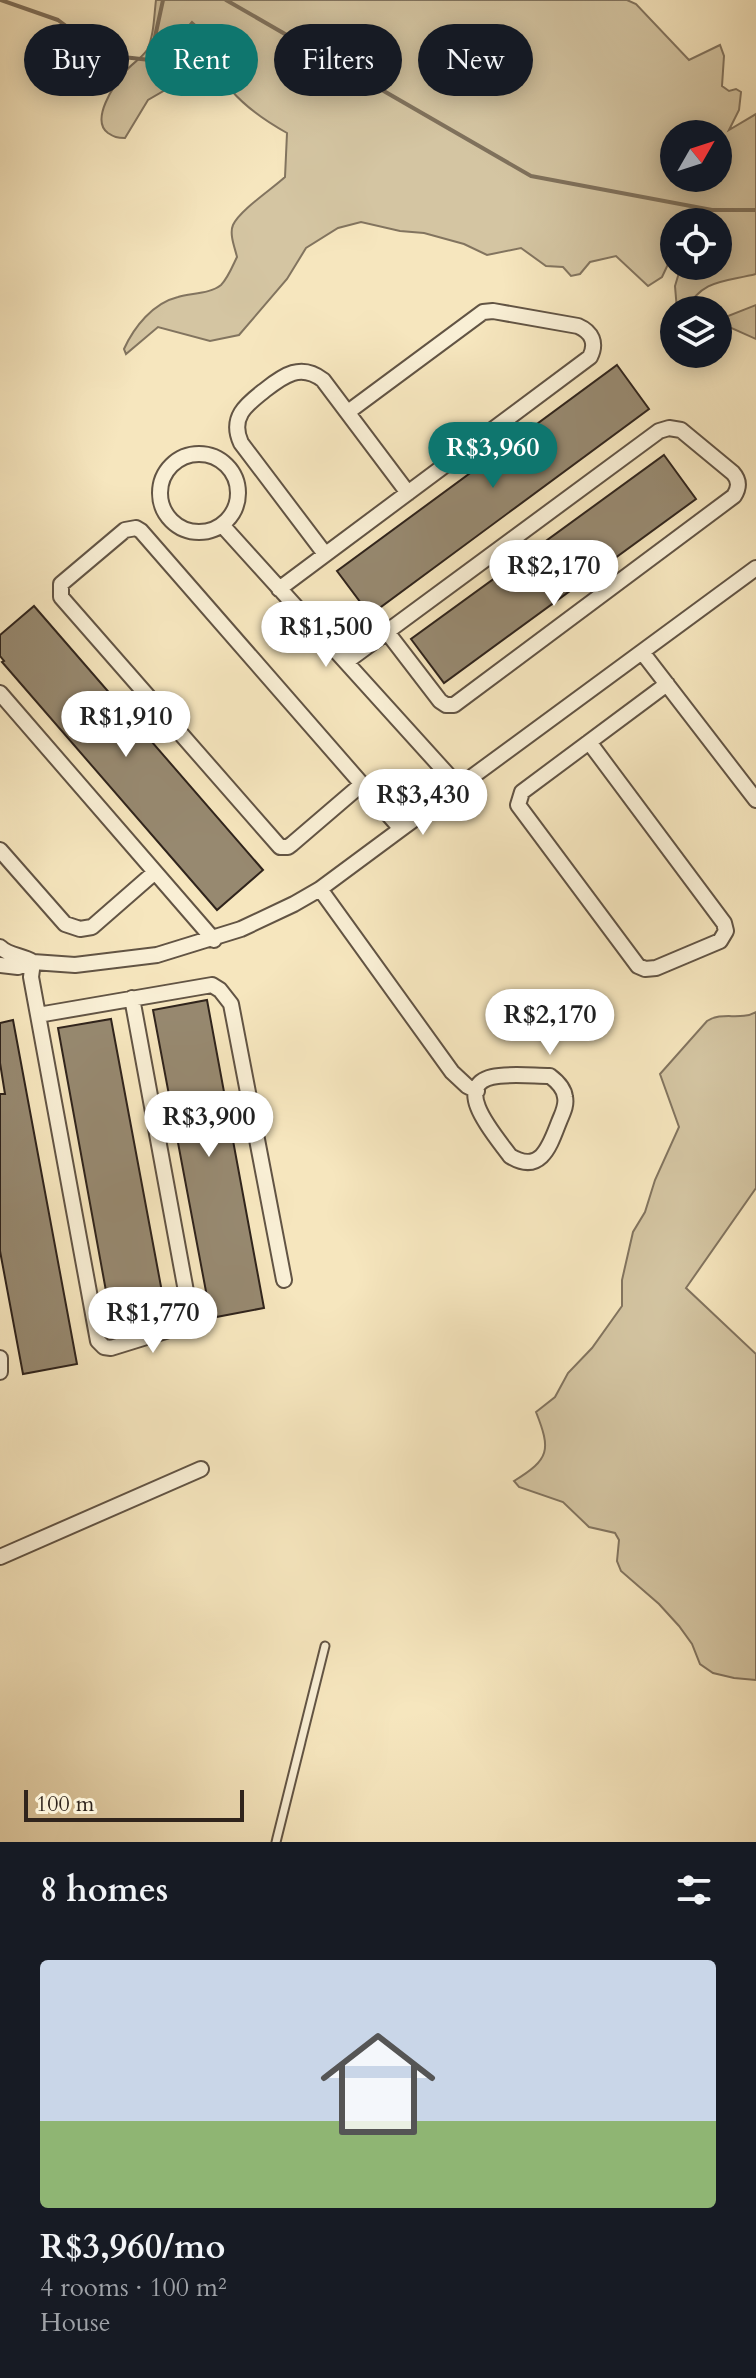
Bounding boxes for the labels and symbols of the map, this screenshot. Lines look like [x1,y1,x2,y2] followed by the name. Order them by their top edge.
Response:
[660,120,732,192] north arrow
[419,422,567,490] pin: R$3,960
[480,540,628,608] pin: R$2,170
[252,601,400,669] pin: R$1,500
[52,691,200,759] pin: R$1,910
[349,769,497,837] pin: R$3,430
[476,989,624,1057] pin: R$2,170
[135,1091,283,1159] pin: R$3,900
[79,1287,227,1355] pin: R$1,770
[24,1786,244,1822] scale bar

